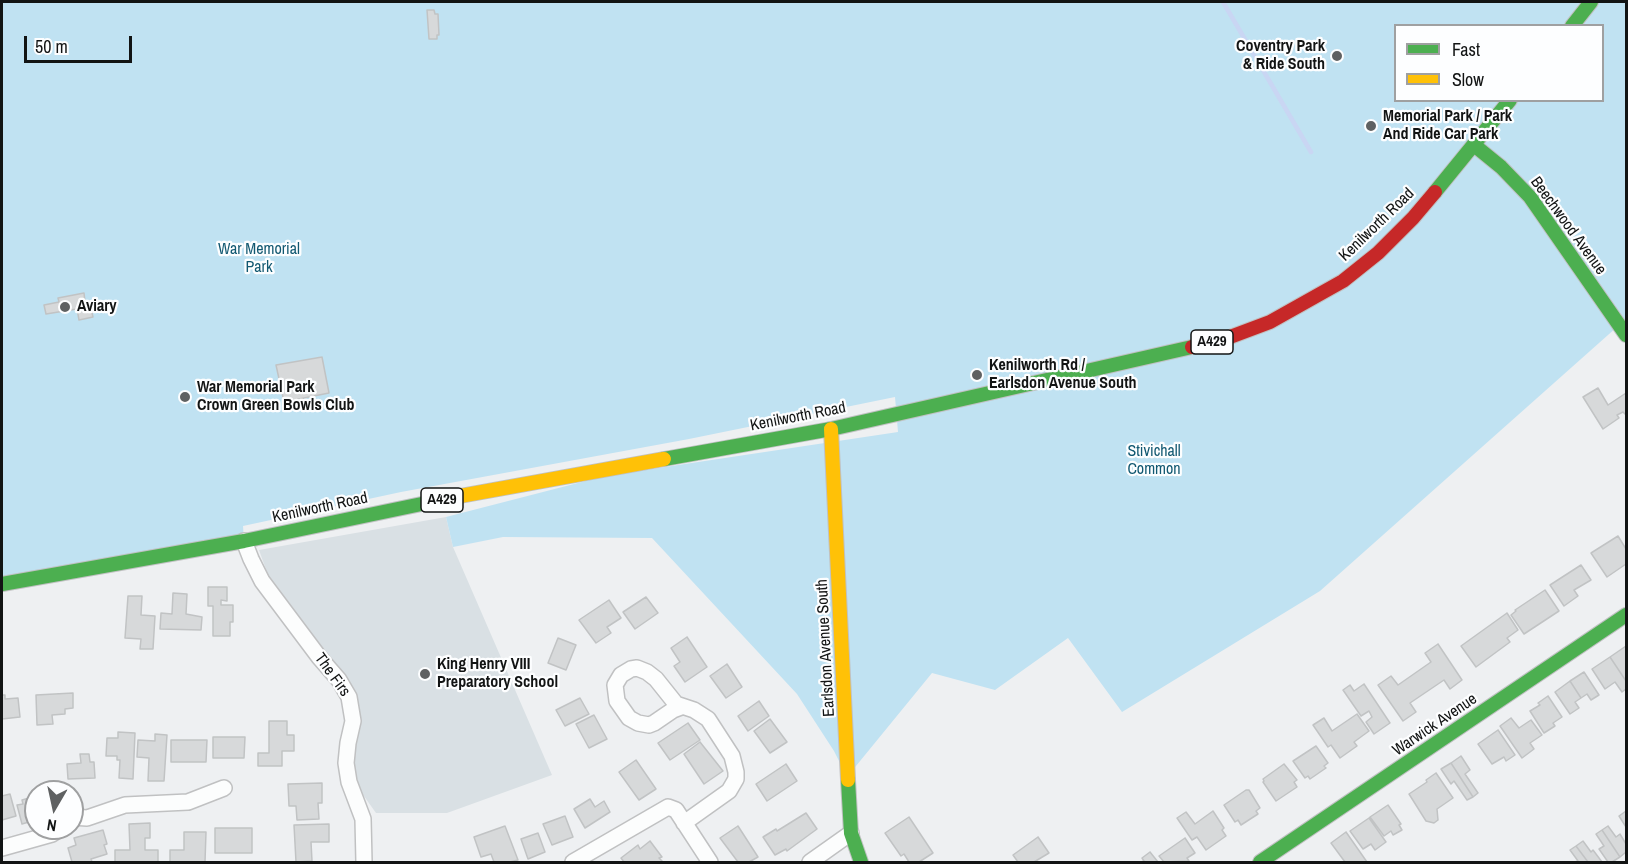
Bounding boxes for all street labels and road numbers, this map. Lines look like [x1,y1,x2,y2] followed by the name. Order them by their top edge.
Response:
[1526,173,1610,279] street label: Beechwood Avenue
[1335,184,1419,266] street label: Kenilworth Road
[1191,330,1233,354] road number: A429
[749,398,847,436] street label: Kenilworth Road
[421,488,463,512] road number: A429
[271,489,369,527] street label: Kenilworth Road
[813,579,839,717] street label: Earlsdon Avenue South
[310,650,354,700] street label: The Firs
[1389,690,1481,760] street label: Warwick Avenue

